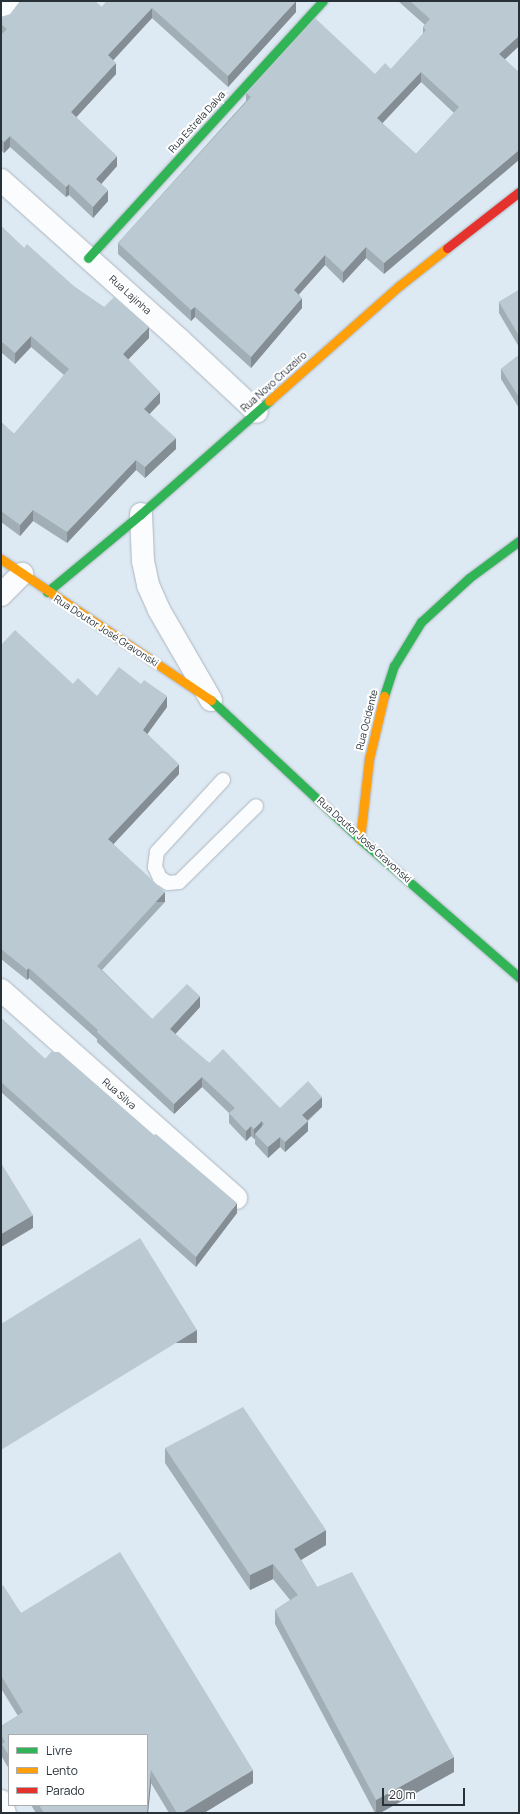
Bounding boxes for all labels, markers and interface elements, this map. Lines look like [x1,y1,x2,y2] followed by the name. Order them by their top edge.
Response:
[166,89,228,155] street label: Rua Estrela Dalva
[106,273,154,317] street label: Rua Lajinha
[239,349,309,415] street label: Rua Novo Cruzeiro
[51,593,161,669] street label: Rua Doutor José Gravonski
[354,688,380,752] street label: Rua Ocidente
[315,795,413,885] street label: Rua Doutor José Gravonski
[100,1076,138,1112] street label: Rua Silva
[8,1734,148,1806] legend
[46,1742,72,1759] text: Livre
[46,1762,78,1779] text: Lento
[384,1780,467,1806] scale bar
[46,1782,85,1799] text: Parado
[389,1786,416,1803] text: 20 m

